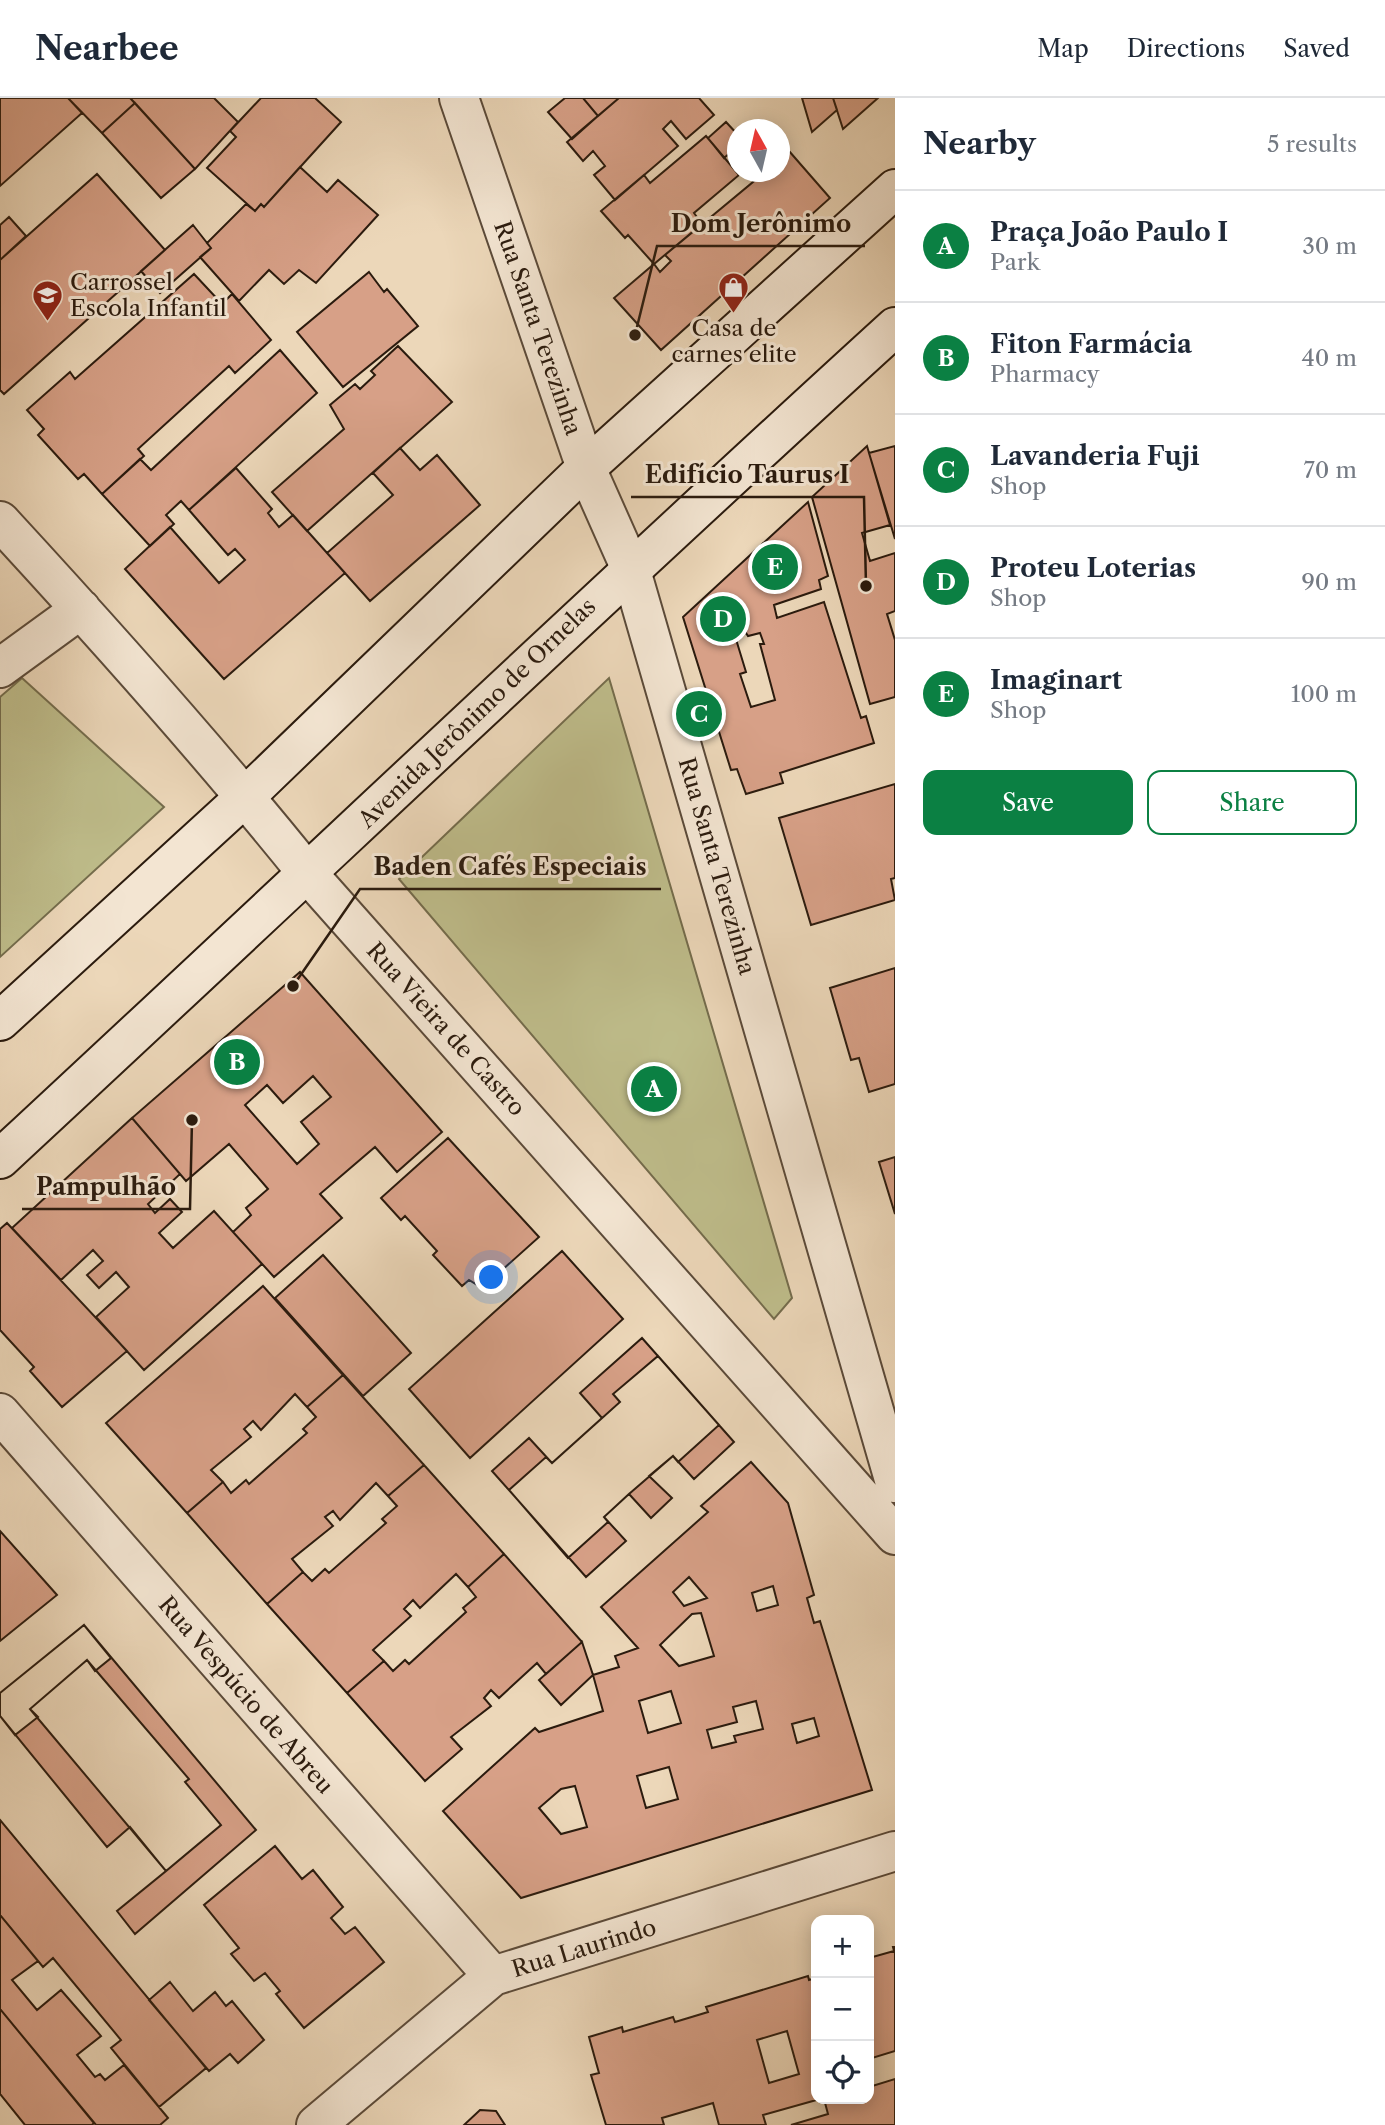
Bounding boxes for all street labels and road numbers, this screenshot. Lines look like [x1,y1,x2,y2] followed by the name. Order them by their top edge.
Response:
[488,217,588,440] street label: Rua Santa Terezinha
[352,592,601,835] street label: Avenida Jerônimo de Ornelas
[673,754,762,979] street label: Rua Santa Terezinha
[361,937,531,1121] street label: Rua Vieira de Castro
[153,1591,339,1799] street label: Rua Vespúcio de Abreu
[508,1913,660,1983] street label: Rua Laurindo

